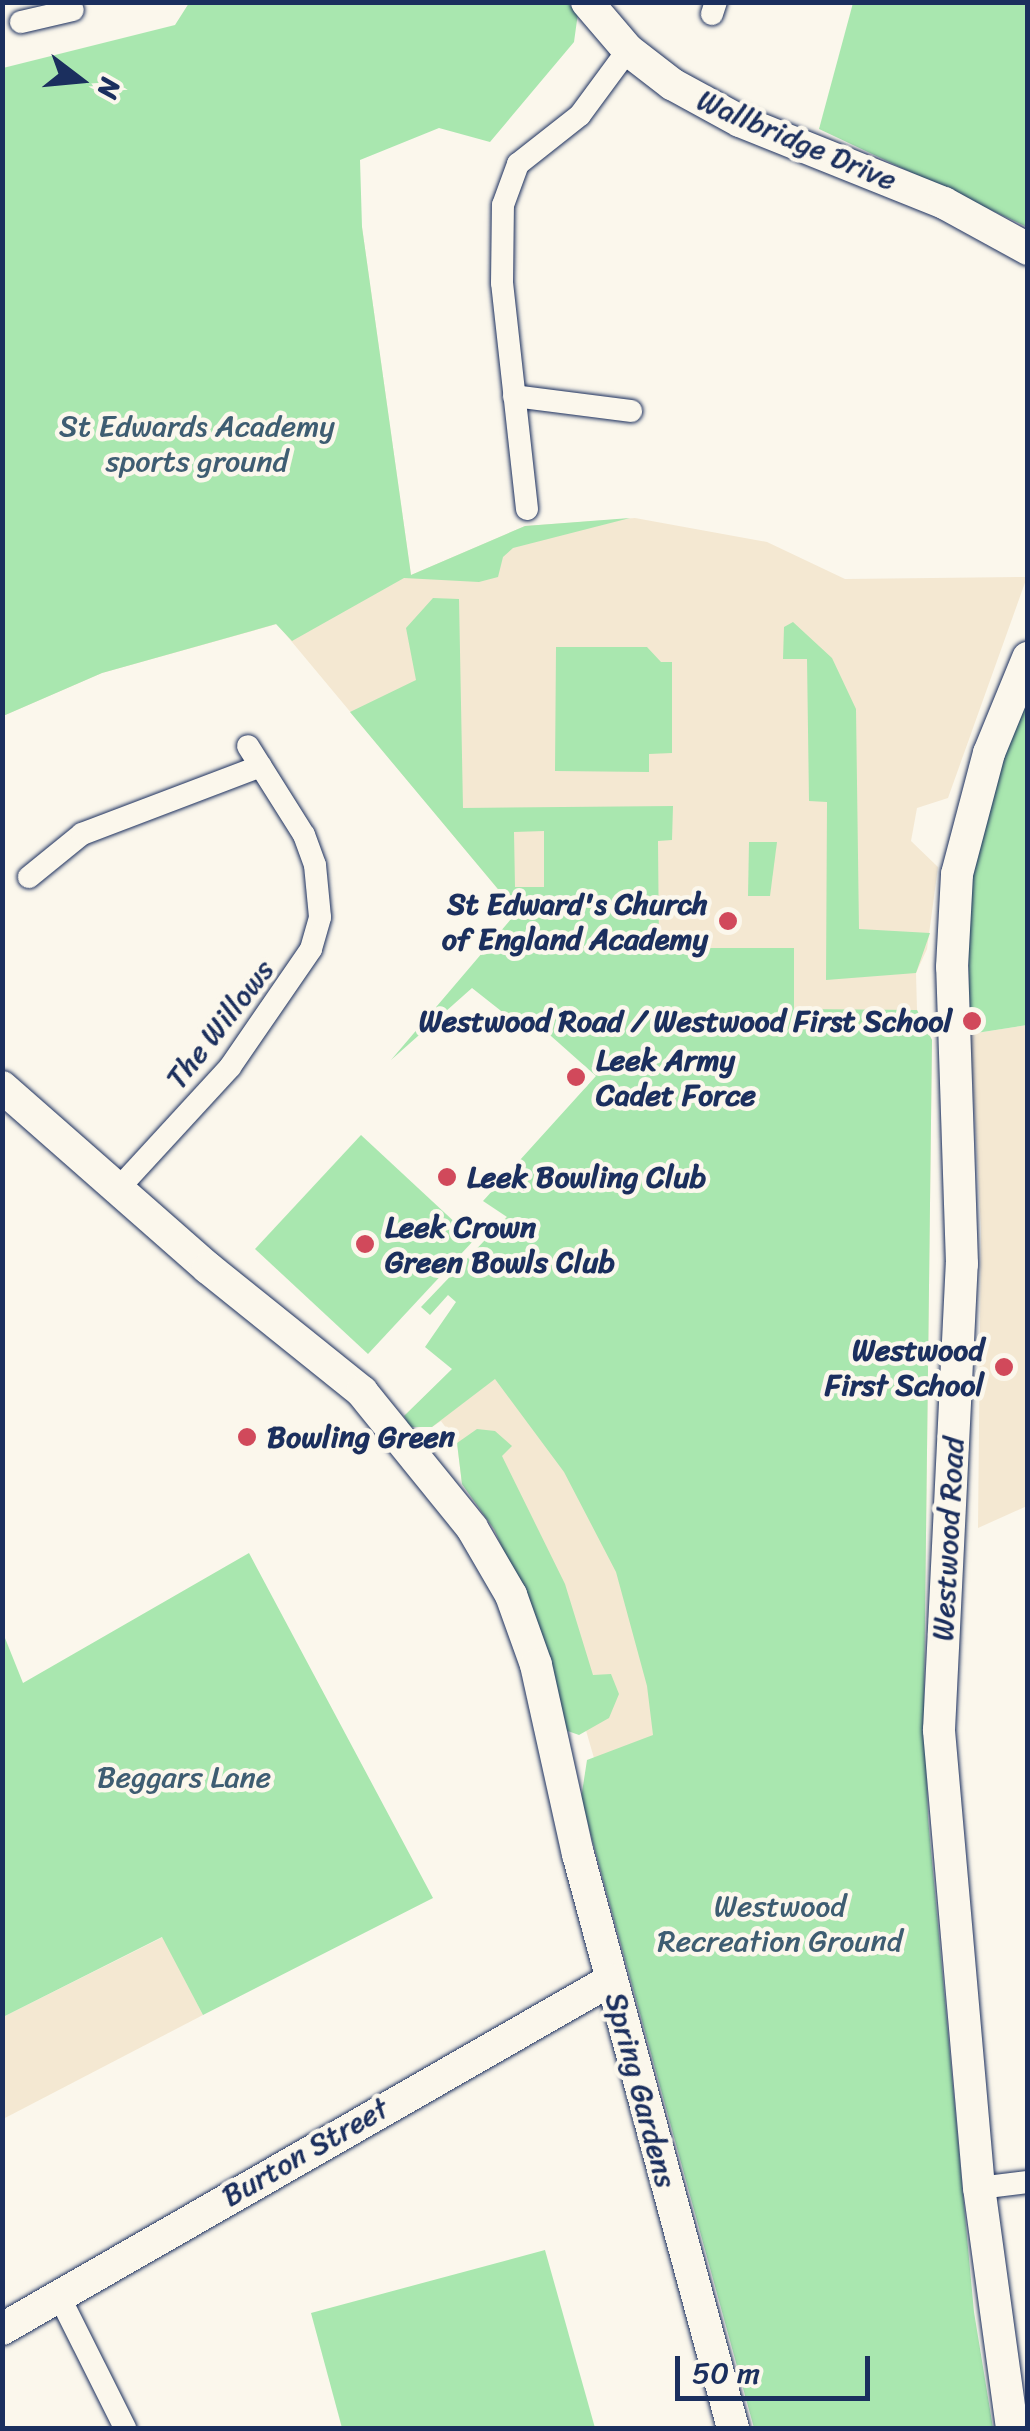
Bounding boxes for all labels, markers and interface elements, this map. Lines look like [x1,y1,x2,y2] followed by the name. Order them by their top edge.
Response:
[30,30,130,130] north arrow
[83,72,136,104] text: N
[692,82,902,198] street label: Wallbridge Drive
[58,408,336,478] park label: St Edwards Academy sports ground
[441,886,708,956] place label: St Edward's Church of England Academy
[717,910,739,932] marker: St Edward's Church of England Academy
[158,952,282,1096] street label: The Willows
[418,1003,952,1039] place label: Westwood Road / Westwood First School
[961,1010,983,1032] marker: Westwood Road / Westwood First School
[596,1042,756,1112] place label: Leek Army Cadet Force
[565,1066,587,1088] marker: Leek Army Cadet Force
[467,1159,706,1195] place label: Leek Bowling Club
[436,1166,458,1188] marker: Leek Bowling Club
[385,1209,614,1280] place label: Leek Crown Green Bowls Club
[354,1233,376,1255] marker: Leek Crown Green Bowls Club
[825,1332,984,1402] place label: Westwood First School
[993,1356,1015,1378] marker: Westwood First School
[267,1419,456,1455] place label: Bowling Green
[236,1426,258,1448] marker: Bowling Green
[925,1436,971,1642] street label: Westwood Road
[97,1759,271,1795] park label: Beggars Lane
[657,1888,903,1958] park label: Westwood Recreation Ground
[597,1988,685,2192] street label: Spring Gardens
[215,2090,395,2214] street label: Burton Street
[680,2336,875,2398] scale bar
[692,2346,760,2400] text: 50 m

